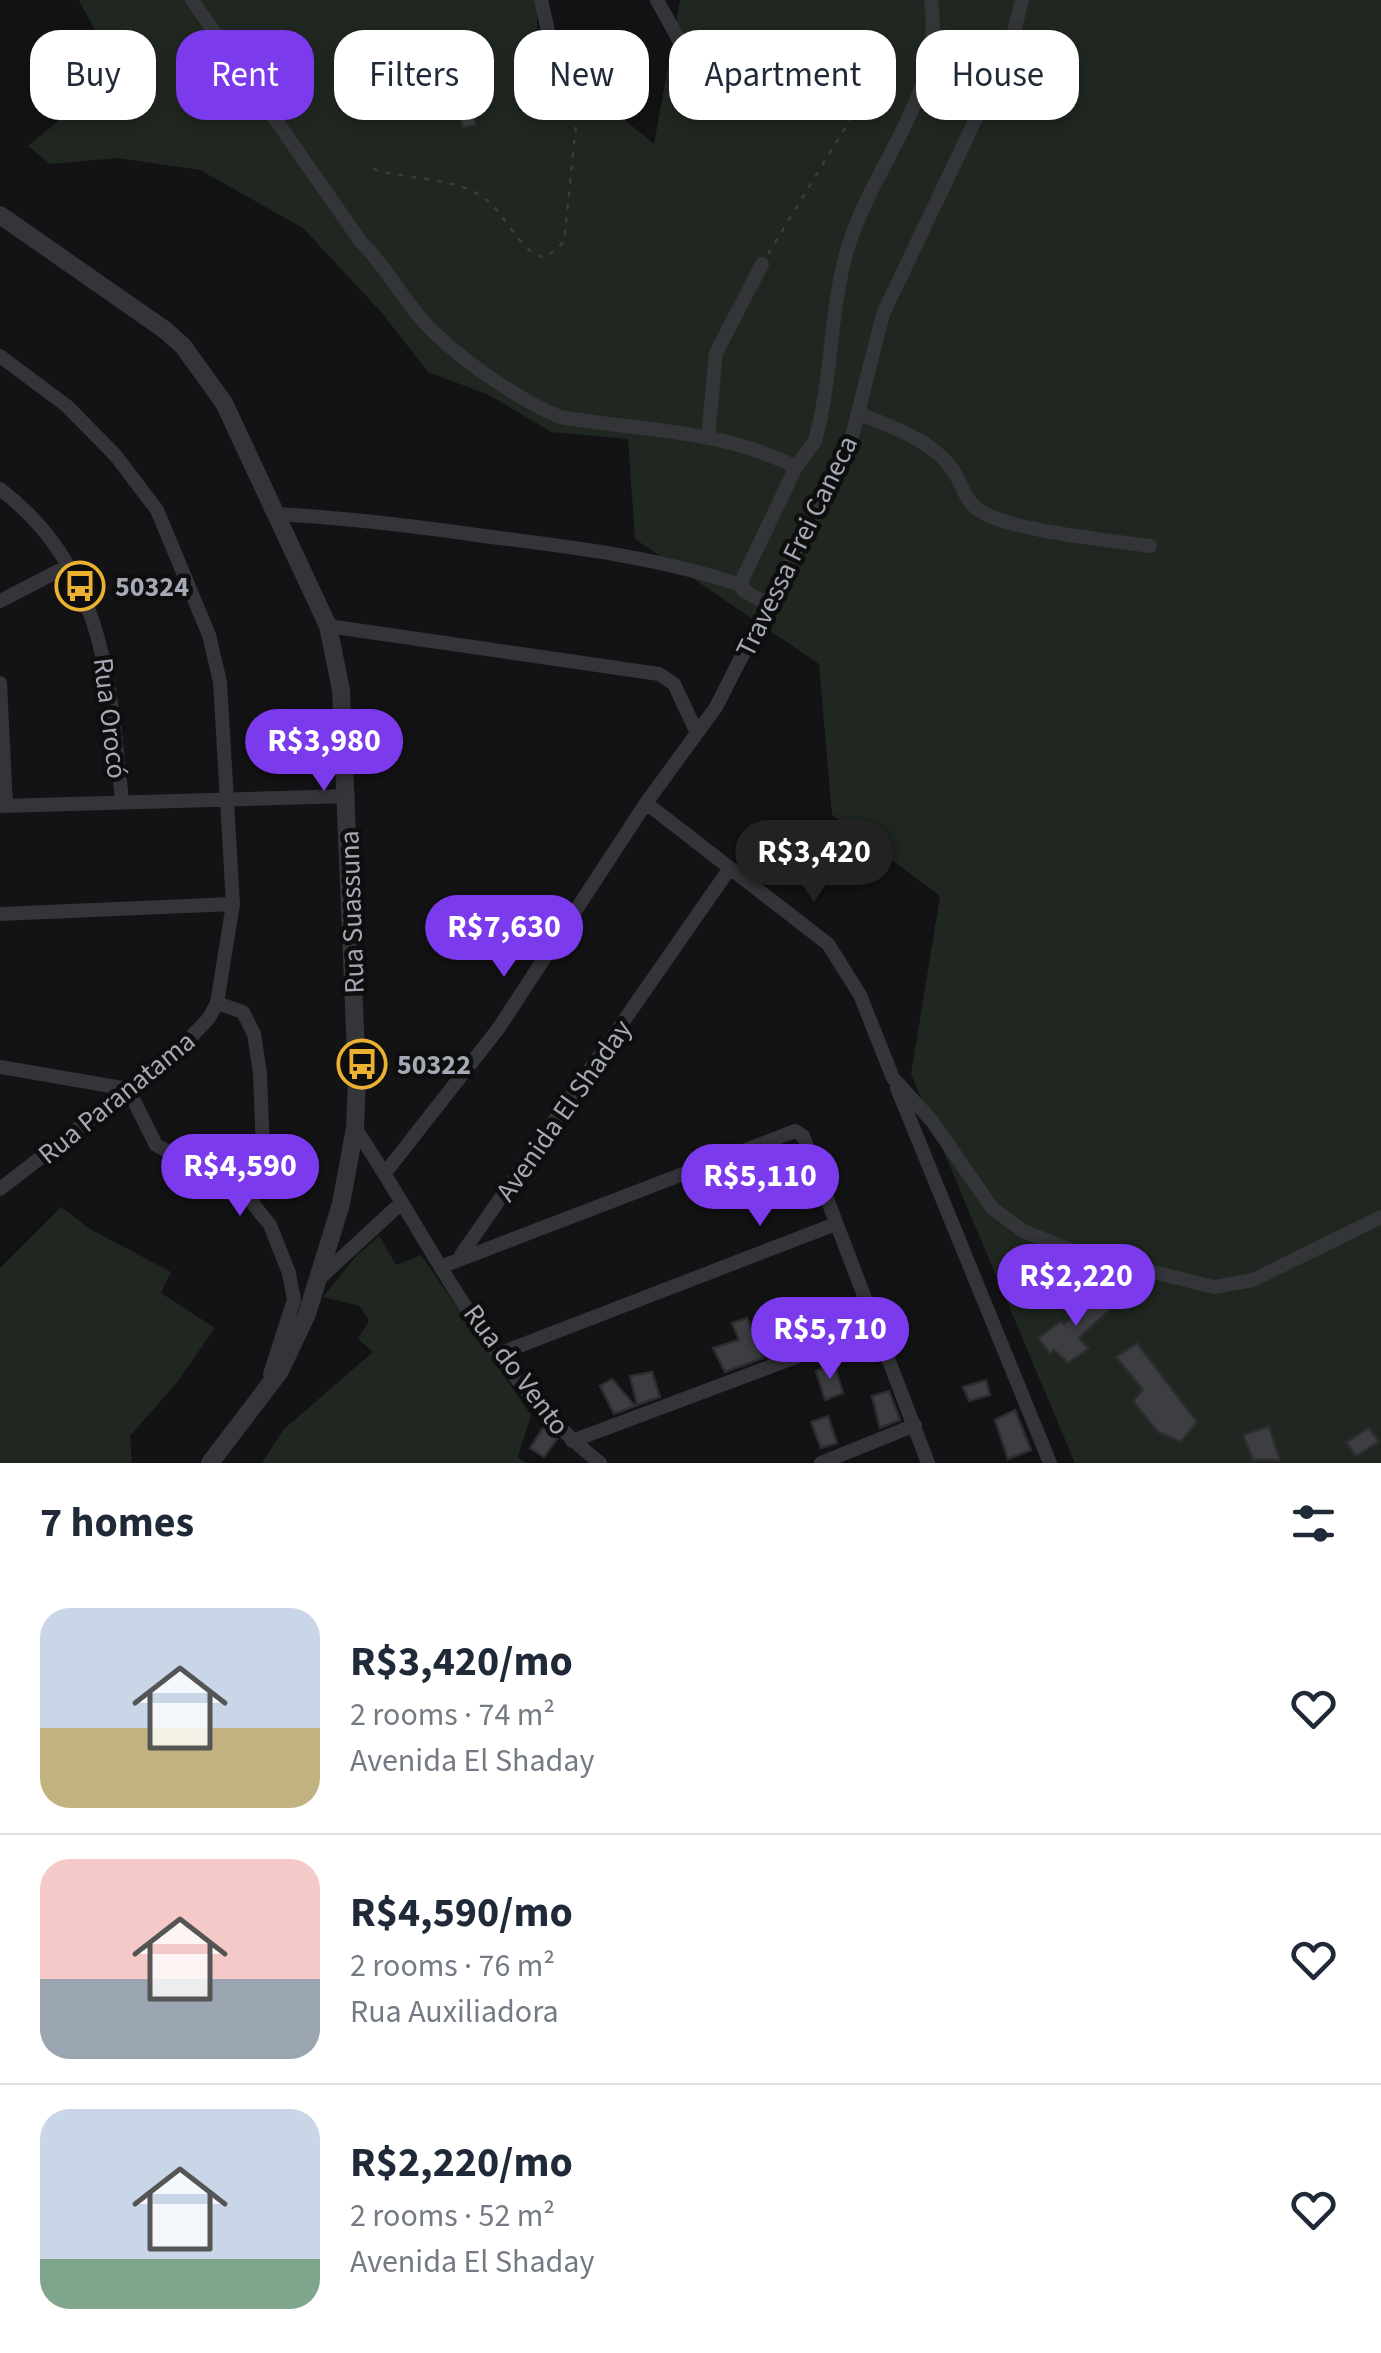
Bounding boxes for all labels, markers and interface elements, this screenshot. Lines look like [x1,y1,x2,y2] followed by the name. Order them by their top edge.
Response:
[30,30,156,120] chip: Buy
[176,30,314,120] chip: Rent
[334,30,494,120] chip: Filters
[514,30,649,120] chip: New
[669,30,896,120] chip: Apartment
[916,30,1079,120] chip: House
[726,429,868,664] street label: Travessa Frei Caneca
[54,560,106,612] bus stop icon: 50324
[115,567,189,607] place label: 50324
[83,655,137,781] street label: Rua Orocó
[232,709,416,794] pin: R$3,980
[267,718,381,764] text: R$3,980
[722,820,906,905] pin: R$3,420
[757,829,871,875] text: R$3,420
[329,830,375,994] street label: Rua Suassuna
[412,895,596,980] pin: R$7,630
[447,904,561,950] text: R$7,630
[486,1012,642,1210] street label: Avenida El Shaday
[29,1022,204,1174] street label: Rua Paranatama
[336,1038,388,1090] bus stop icon: 50322
[397,1045,471,1085] place label: 50322
[148,1134,332,1219] pin: R$4,590
[183,1143,297,1189] text: R$4,590
[668,1144,852,1229] pin: R$5,110
[703,1153,817,1199] text: R$5,110
[984,1244,1168,1329] pin: R$2,220
[1019,1253,1133,1299] text: R$2,220
[454,1296,579,1443] street label: Rua do Vento
[738,1297,922,1382] pin: R$5,710
[773,1306,887,1352] text: R$5,710
[40,1493,194,1553] text: 7 homes
[1286,1496,1341,1551] icon: filters
[350,1632,573,1692] text: R$3,420/mo
[120,1648,240,1768] icon: home
[1286,1681,1341,1736] icon: heart
[350,1692,555,1738] text: 2 rooms · 74 m²
[350,1738,594,1784] text: Avenida El Shaday
[350,1883,573,1943] text: R$4,590/mo
[120,1899,240,2019] icon: home
[1286,1932,1341,1987] icon: heart
[350,1943,555,1989] text: 2 rooms · 76 m²
[350,1989,559,2035] text: Rua Auxiliadora
[350,2133,573,2193] text: R$2,220/mo
[120,2149,240,2269] icon: home
[1286,2182,1341,2237] icon: heart
[350,2193,555,2239] text: 2 rooms · 52 m²
[350,2239,594,2285] text: Avenida El Shaday

